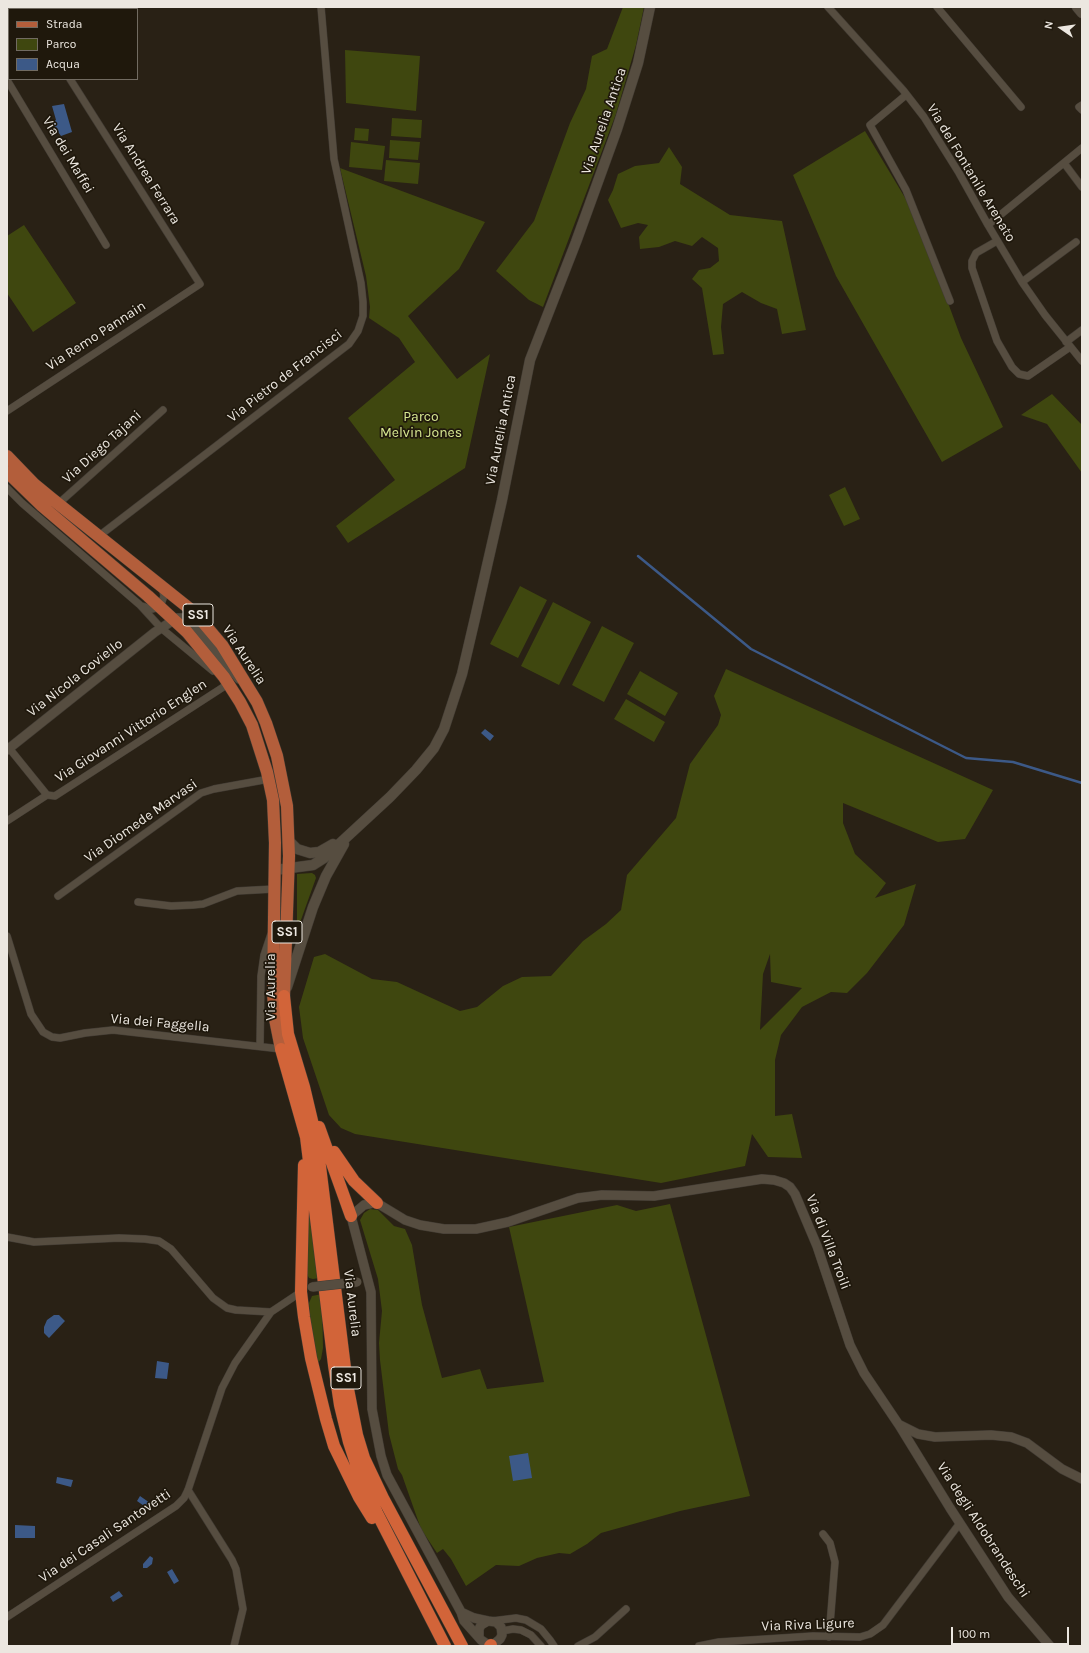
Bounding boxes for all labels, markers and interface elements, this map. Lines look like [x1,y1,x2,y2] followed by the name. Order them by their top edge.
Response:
[8,8,138,80] legend
[1041,8,1081,48] north arrow
[46,17,82,31] text: Strada
[1042,20,1056,31] text: N
[46,37,76,51] text: Parco
[46,57,80,71] text: Acqua
[578,65,630,177] street label: Via Aurelia Antica
[923,101,1019,245] street label: Via del Fontanile Arenato
[39,114,97,196] street label: Via dei Maffei
[108,120,184,228] street label: Via Andrea Ferrara
[43,297,149,375] street label: Via Remo Pannain
[224,326,346,426] street label: Via Pietro de Francisci
[482,374,520,486] street label: Via Aurelia Antica
[59,407,145,487] street label: Via Diego Tajani
[380,409,462,442] park label: Parco Melvin Jones
[183,604,213,626] road number: SS1
[219,622,269,688] street label: Via Aurelia
[24,635,126,721] street label: Via Nicola Coviello
[52,676,210,786] street label: Via Giovanni Vittorio Englen
[81,776,201,866] street label: Via Diomede Marvasi
[272,921,302,943] road number: SS1
[263,953,279,1021] street label: Via Aurelia
[110,1010,210,1036] street label: Via dei Faggella
[802,1192,854,1292] street label: Via di Villa Troili
[340,1268,364,1338] street label: Via Aurelia
[331,1367,361,1389] road number: SS1
[933,1459,1033,1601] street label: Via degli Aldobrandeschi
[36,1486,174,1586] street label: Via dei Casali Santovetti
[761,1615,855,1635] street label: Via Riva Ligure
[953,1619,1071,1645] scale bar
[958,1627,990,1641] text: 100 m

